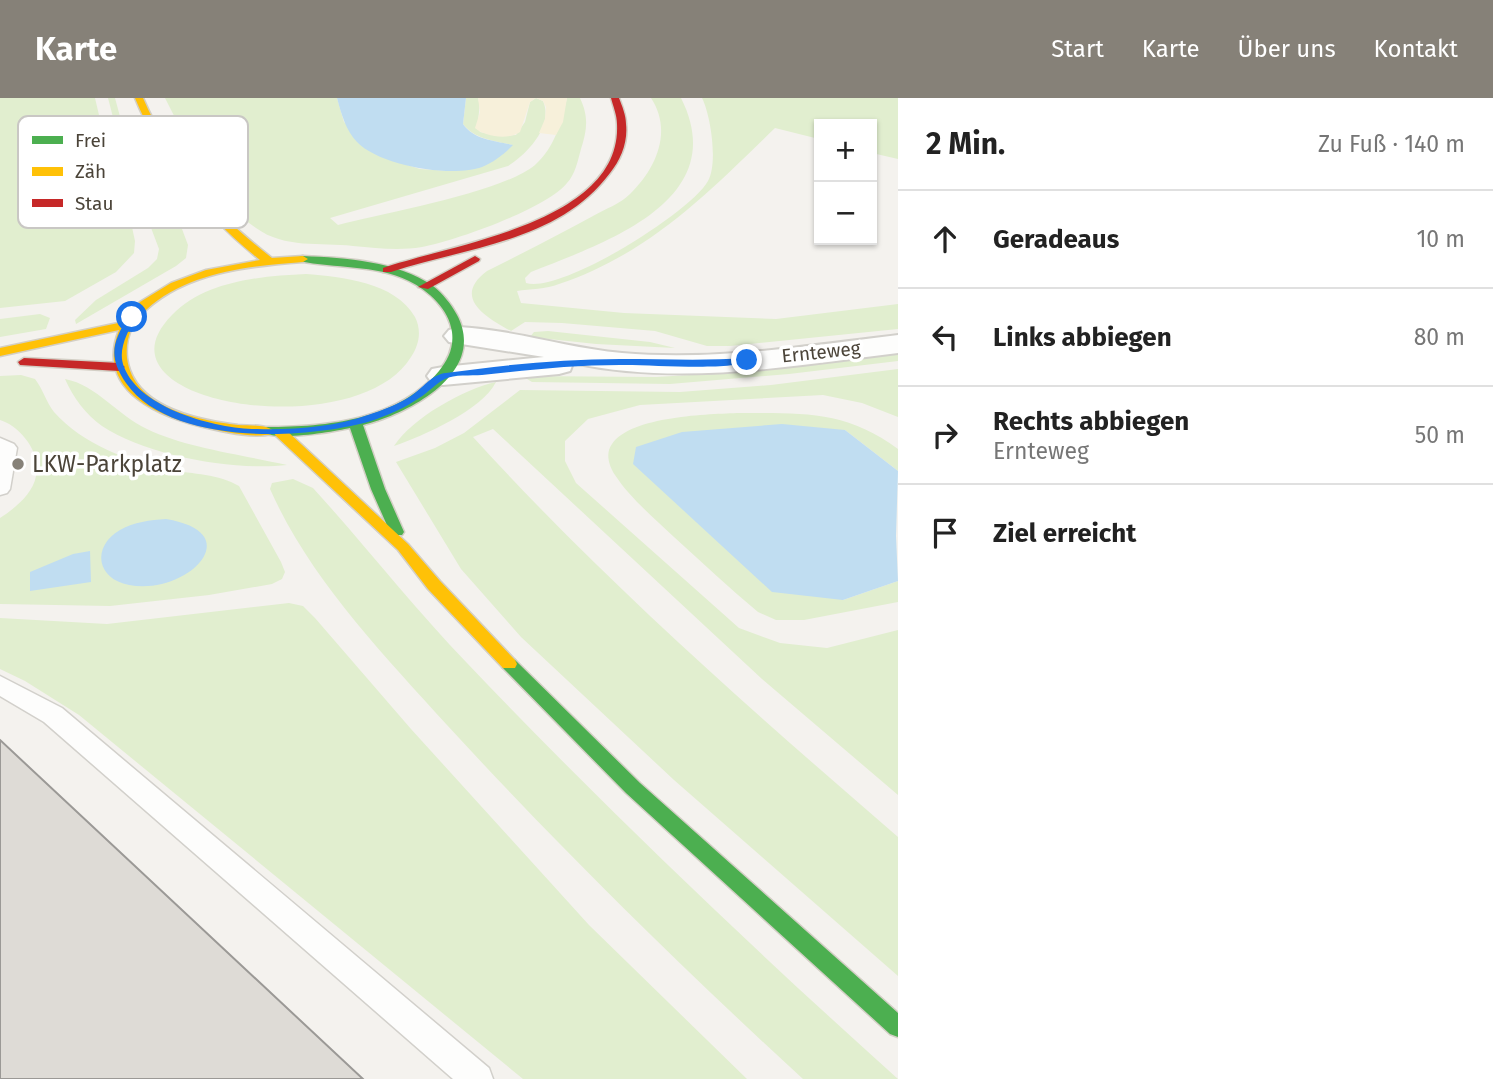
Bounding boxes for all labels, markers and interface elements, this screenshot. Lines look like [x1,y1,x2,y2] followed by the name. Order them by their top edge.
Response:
[35,29,117,69] text: Karte
[1051,35,1104,63] text: Start
[1142,35,1200,63] text: Karte
[1238,35,1336,63] text: Über uns
[1374,35,1458,63] text: Kontakt
[18,116,248,228] legend
[814,119,877,245] map controls
[814,119,877,182] button: +
[926,126,1005,162] text: 2 Min.
[75,129,106,152] text: Frei
[1318,130,1465,158] text: Zu Fuß · 140 m
[75,160,106,183] text: Zäh
[814,182,877,245] button: −
[75,192,113,215] text: Stau
[926,220,964,258] icon: ahead
[993,224,1119,255] text: Geradeaus
[1416,225,1465,253] text: 10 m
[116,301,147,332] route start
[926,318,964,356] icon: left
[993,322,1172,353] text: Links abbiegen
[1414,323,1465,351] text: 80 m
[780,336,862,368] street label: Ernteweg
[731,344,762,375] route end
[993,406,1189,437] text: Rechts abbiegen
[926,416,964,454] icon: right
[1415,421,1465,449] text: 50 m
[993,437,1089,465] text: Ernteweg
[32,450,182,478] place label: LKW-Parkplatz
[10,456,26,472] marker: LKW-Parkplatz
[926,514,964,552] icon: arrive
[993,518,1136,549] text: Ziel erreicht

